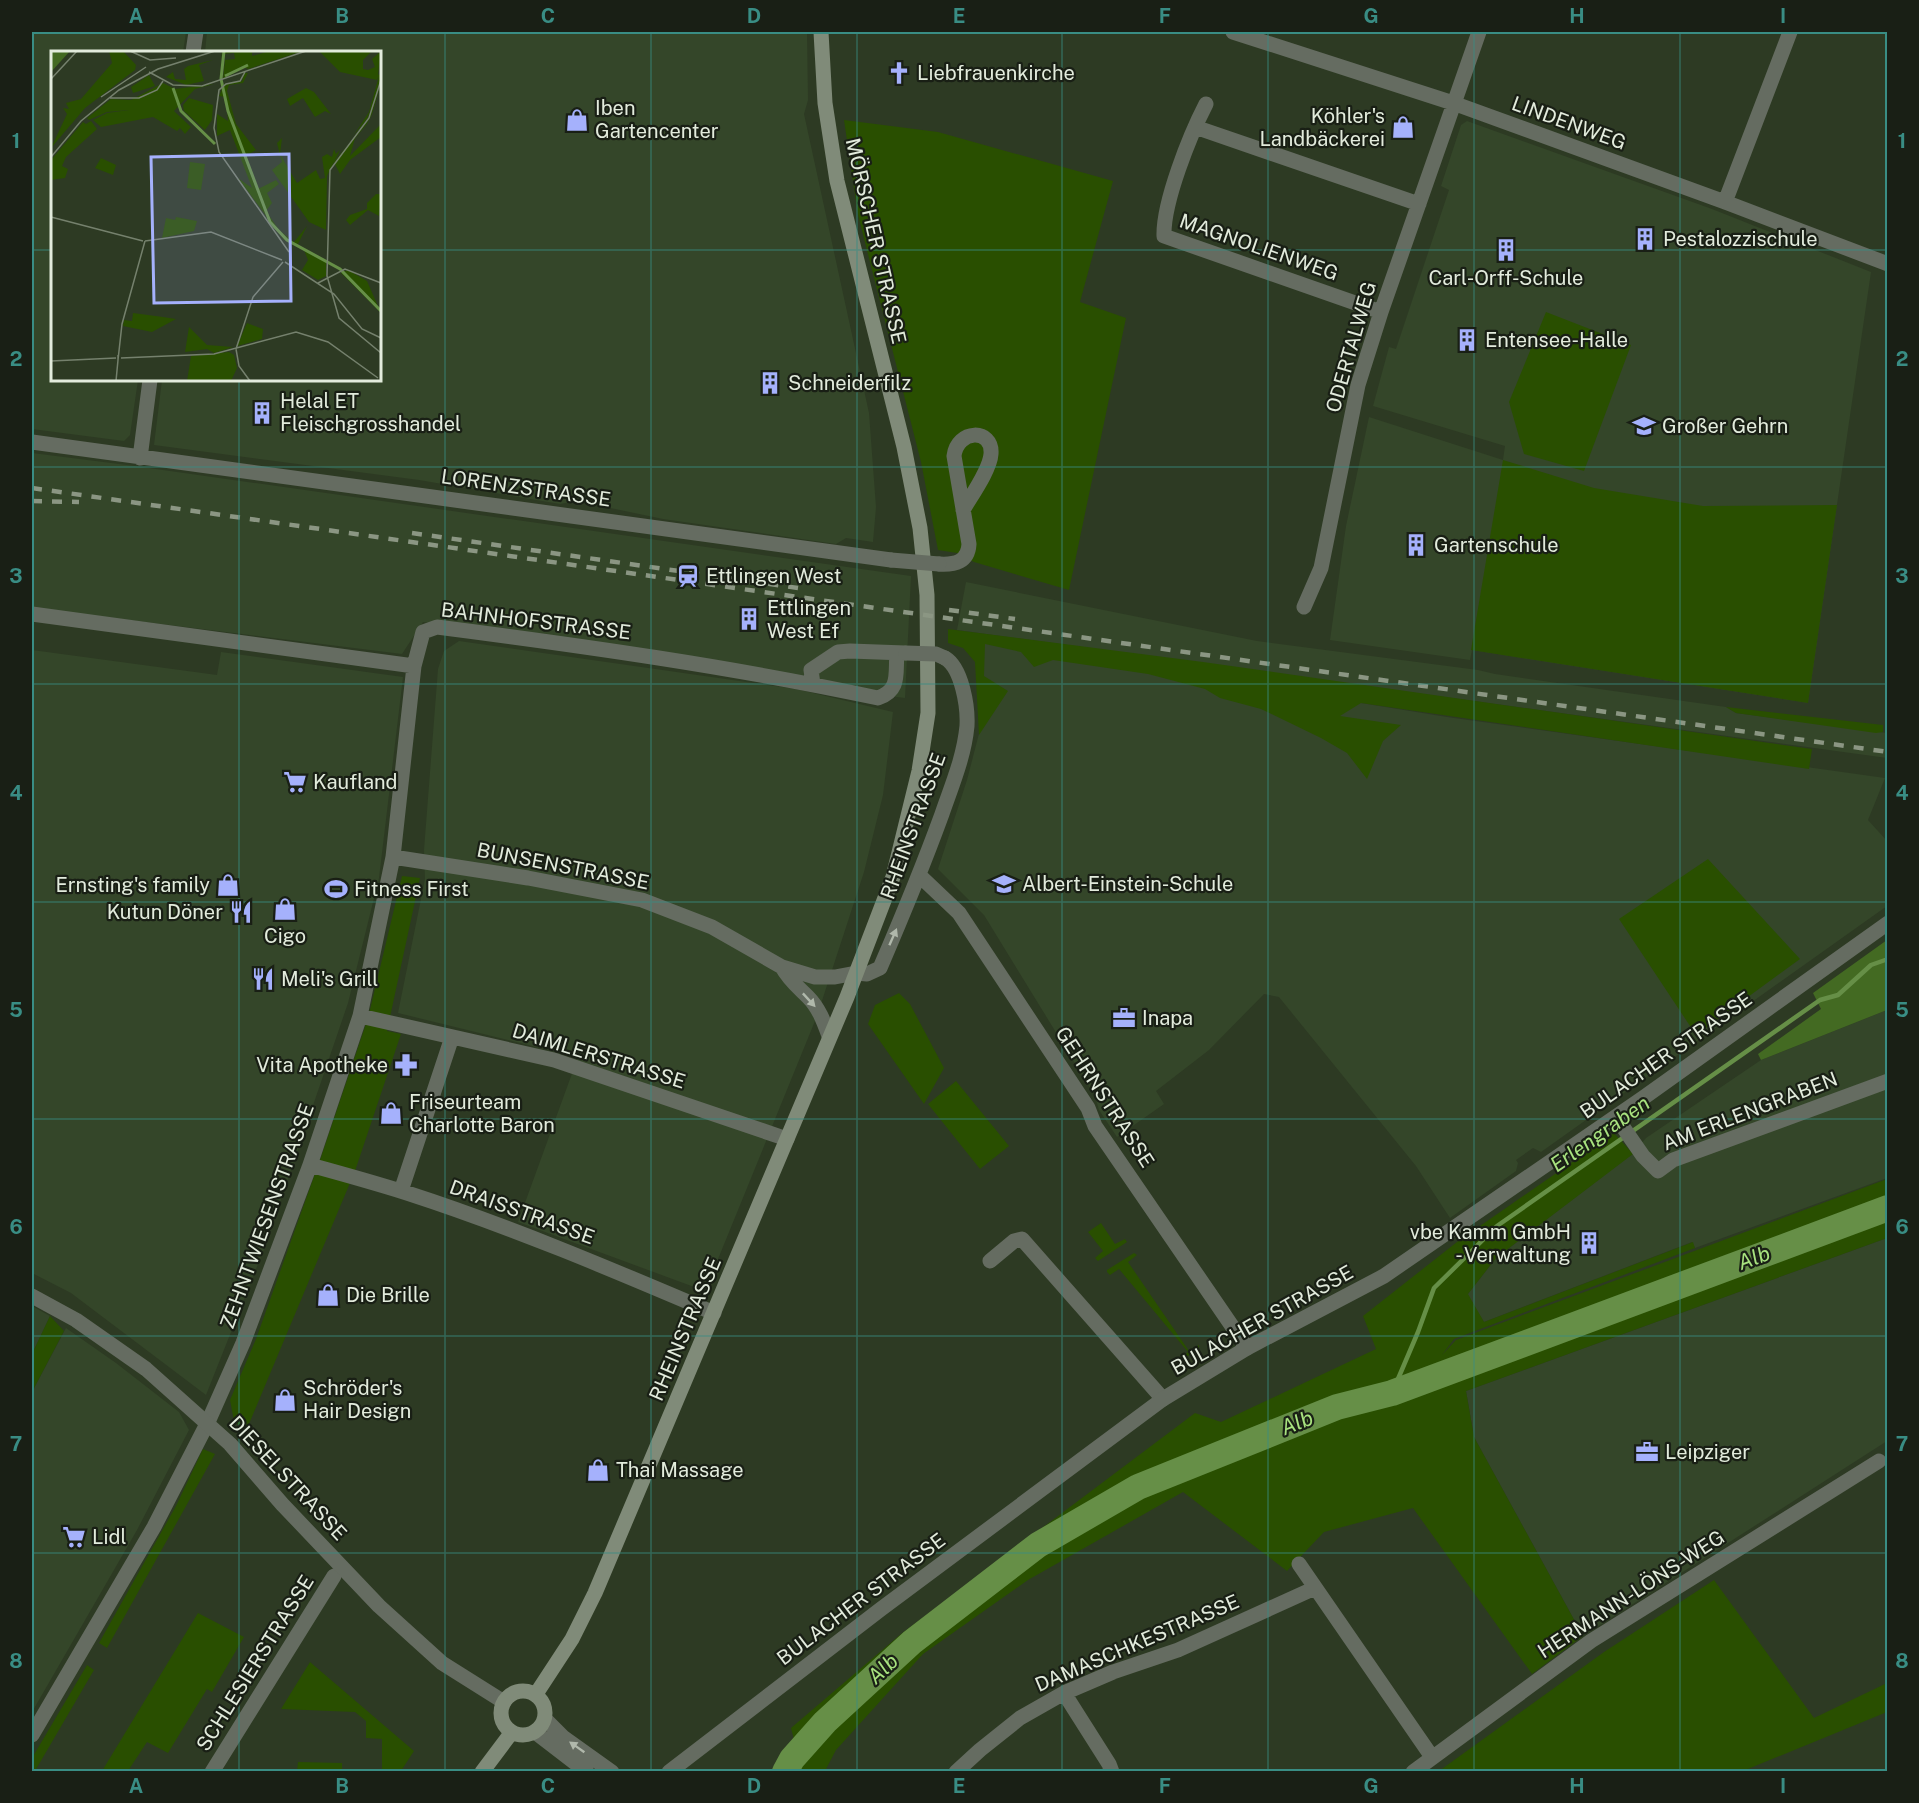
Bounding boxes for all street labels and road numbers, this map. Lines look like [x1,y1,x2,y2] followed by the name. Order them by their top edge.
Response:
[1509,91,1629,155] street label: LINDENWEG
[841,136,912,346] street label: MÖRSCHER STRASSE
[1176,209,1342,285] street label: MAGNOLIENWEG
[1321,279,1381,415] street label: ODERTALWEG
[440,464,612,512] street label: LORENZSTRASSE
[440,597,632,645] street label: BAHNHOFSTRASSE
[875,750,951,902] street label: RHEINSTRASSE
[475,838,651,894] street label: BUNSENSTRASSE
[1575,987,1757,1123] street label: BULACHER STRASSE
[510,1018,688,1094] street label: DAIMLERSTRASSE
[1051,1022,1159,1172] street label: GEHRNSTRASSE
[1659,1067,1841,1155] street label: AM ERLENGRABEN
[215,1100,319,1332] street label: ZEHNTWIESENSTRASSE
[446,1175,598,1249] street label: DRAISSTRASSE
[644,1253,726,1405] street label: RHEINSTRASSE
[1167,1260,1357,1380] street label: BULACHER STRASSE
[224,1411,352,1545] street label: DIESELSTRASSE
[1533,1524,1729,1663] street label: HERMANN-LÖNS-WEG
[772,1528,950,1670] street label: BULACHER STRASSE
[191,1571,319,1755] street label: SCHLESIERSTRASSE
[1031,1589,1243,1697] street label: DAMASCHKESTRASSE

